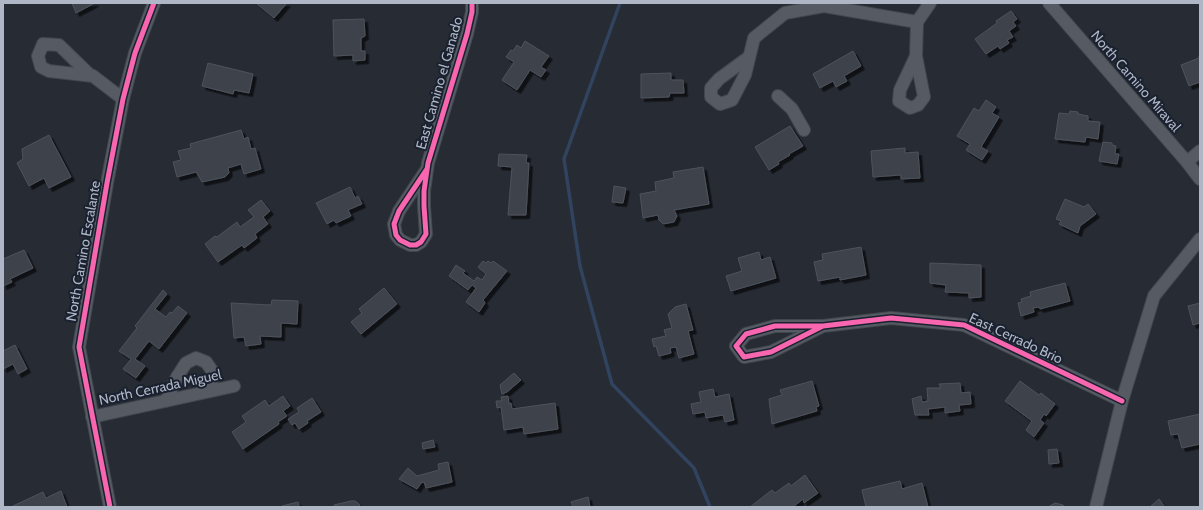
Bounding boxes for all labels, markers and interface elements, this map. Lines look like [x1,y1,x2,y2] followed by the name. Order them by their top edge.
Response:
[411,14,467,151] street label: East Camino el Ganado
[1087,27,1185,136] street label: North Camino Miraval
[62,179,104,323] street label: North Camino Escalante
[966,308,1066,368] street label: East Cerrado Brio
[97,365,224,409] street label: North Cerrada Miguel

